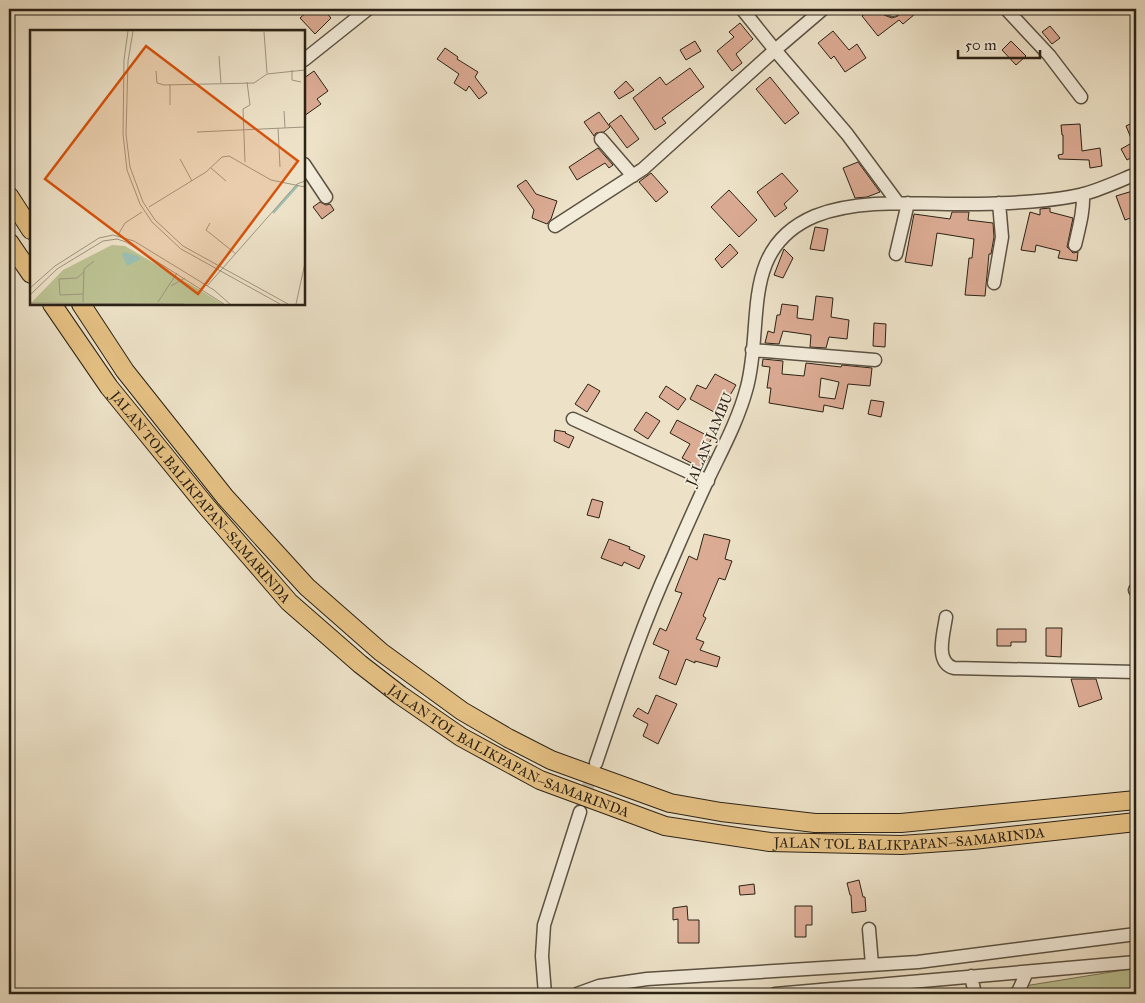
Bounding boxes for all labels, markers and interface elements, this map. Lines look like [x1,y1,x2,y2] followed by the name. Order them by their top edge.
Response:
[958,28,1040,60] scale bar
[30,30,305,305] inset map
[965,36,997,54] text: 50 m
[105,386,294,607] street label: JALAN TOL BALIKPAPAN–SAMARINDA
[681,389,738,491] street label: JALAN JAMBU
[382,680,632,821] street label: JALAN TOL BALIKPAPAN–SAMARINDA
[772,824,1046,854] street label: JALAN TOL BALIKPAPAN–SAMARINDA

